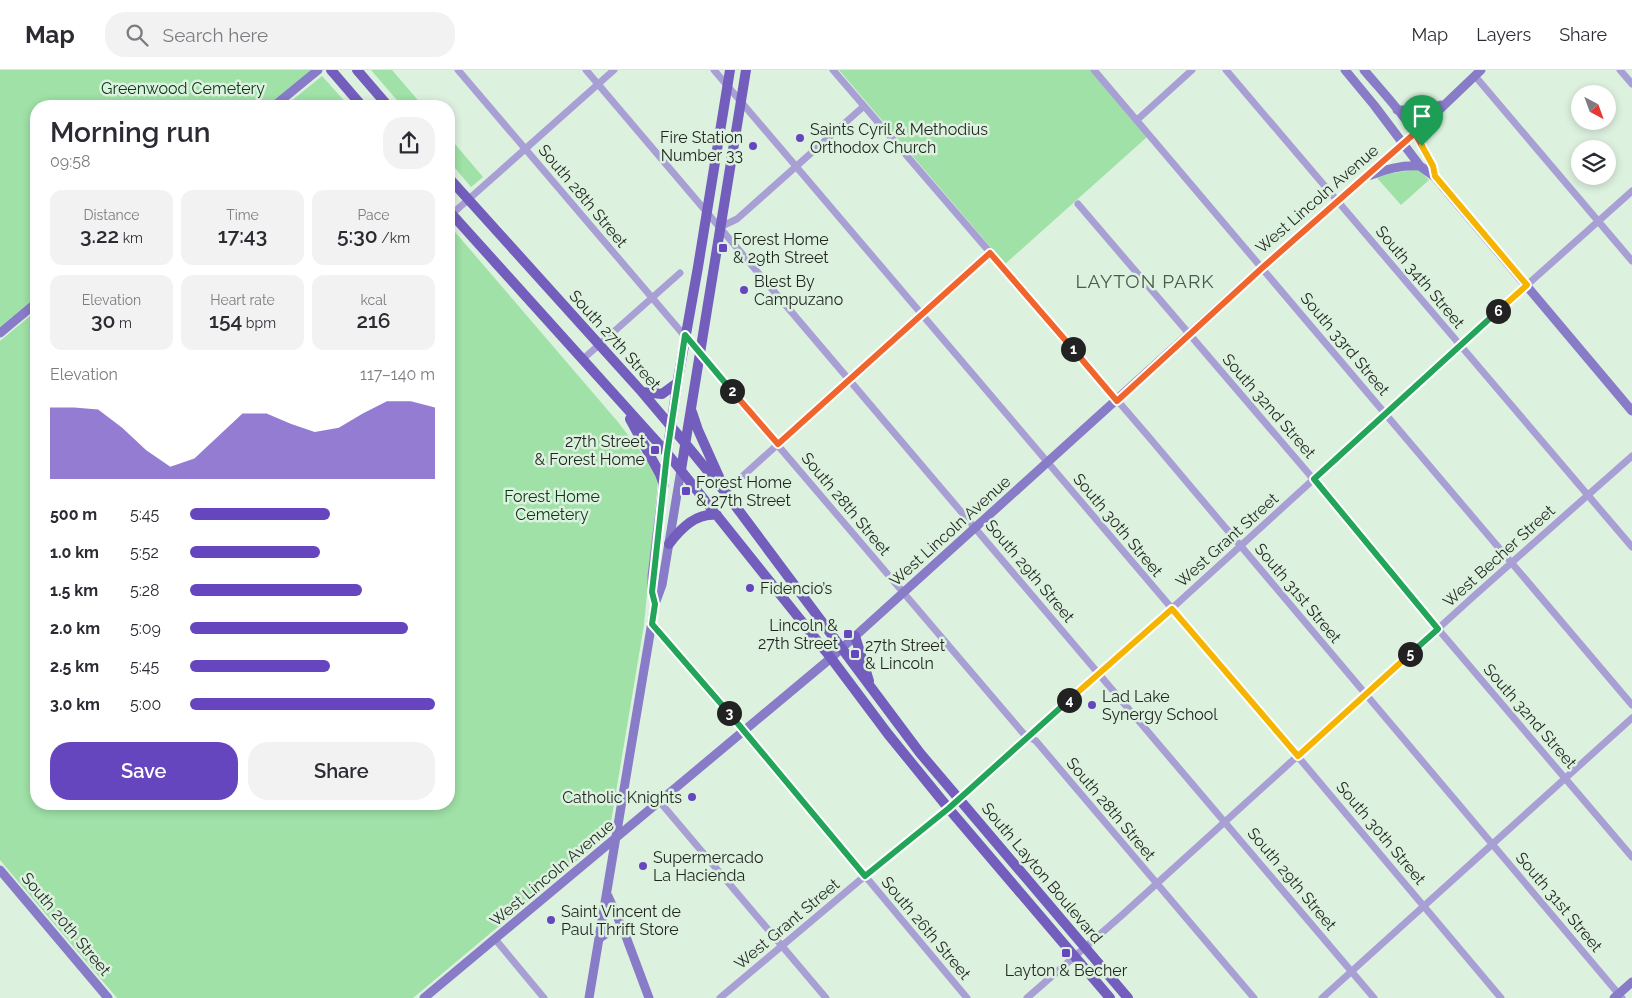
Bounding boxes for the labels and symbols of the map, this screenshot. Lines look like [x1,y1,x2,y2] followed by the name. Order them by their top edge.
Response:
[101,79,265,98] park label: Greenwood Cemetery
[1571,85,1616,130] north arrow
[1401,95,1443,146] pin
[810,120,988,157] place label: Saints Cyril & Methodius Orthodox Church
[660,128,743,165] place label: Fire Station Number 33
[794,132,806,144] marker: Saints Cyril & Methodius Orthodox Church
[747,140,759,152] marker: Fire Station Number 33
[534,141,632,252] street label: South 28th Street
[1252,141,1382,257] street label: West Lincoln Avenue
[1372,222,1469,333] street label: South 34th Street
[733,230,829,267] place label: Forest Home & 29th Street
[717,242,729,254] marker: Forest Home & 29th Street
[1075,270,1215,292] district label: LAYTON PARK
[754,272,843,309] place label: Blest By Campuzano
[738,284,750,296] marker: Blest By Campuzano
[565,286,665,394] street label: South 27th Street
[1296,289,1394,400] street label: South 33rd Street
[1486,298,1510,324] pin: 6
[1060,336,1086,362] pin: 1
[1218,350,1320,463] street label: South 32nd Street
[720,378,744,404] pin: 2
[535,432,646,469] place label: 27th Street & Forest Home
[649,444,661,456] marker: 27th Street & Forest Home
[797,449,895,560] street label: South 28th Street
[1069,469,1167,581] street label: South 30th Street
[886,472,1014,590] street label: West Lincoln Avenue
[696,473,792,510] place label: Forest Home & 27th Street
[680,485,692,497] marker: Forest Home & 27th Street
[504,487,600,524] park label: Forest Home Cemetery
[1172,489,1283,591] street label: West Grant Street
[1439,501,1559,611] street label: West Becher Street
[981,516,1079,627] street label: South 29th Street
[1251,539,1346,647] street label: South 31st Street
[760,579,832,598] place label: Fidencio’s
[744,582,756,594] marker: Fidencio’s
[758,616,839,653] place label: Lincoln & 27th Street
[842,628,854,640] marker: Lincoln & 27th Street
[865,636,946,673] place label: 27th Street & Lincoln
[1398,642,1422,666] pin: 5
[849,648,861,660] marker: 27th Street & Lincoln
[1479,660,1581,773] street label: South 32nd Street
[1102,687,1218,724] place label: Lad Lake Synergy School
[1056,688,1082,712] pin: 4
[1086,699,1098,711] marker: Lad Lake Synergy School
[716,700,742,726] pin: 3
[1062,754,1160,865] street label: South 28th Street
[1332,777,1430,889] street label: South 30th Street
[562,788,682,807] place label: Catholic Knights
[686,791,698,803] marker: Catholic Knights
[978,799,1106,947] street label: South Layton Boulevard
[486,816,618,930] street label: West Lincoln Avenue
[1243,824,1341,935] street label: South 29th Street
[653,848,764,885] place label: Supermercado La Hacienda
[1512,848,1607,956] street label: South 31st Street
[637,860,649,872] marker: Supermercado La Hacienda
[17,869,115,980] street label: South 20th Street
[877,873,975,984] street label: South 26th Street
[731,874,844,973] street label: West Grant Street
[561,902,681,939] place label: Saint Vincent de Paul Thrift Store
[545,914,557,926] marker: Saint Vincent de Paul Thrift Store
[1060,947,1072,959] marker: Layton & Becher
[1005,961,1128,980] place label: Layton & Becher

